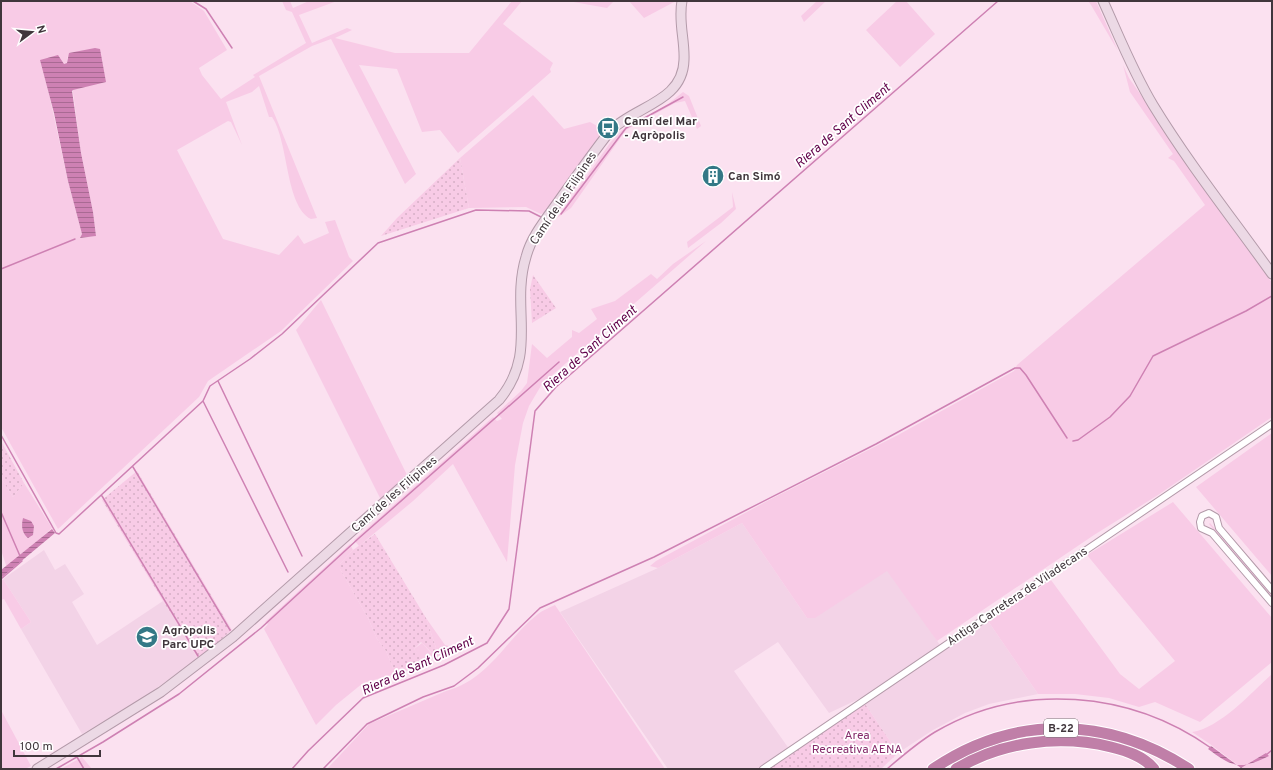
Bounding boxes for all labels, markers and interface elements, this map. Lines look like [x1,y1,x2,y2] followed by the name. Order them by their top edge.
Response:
[12,12,52,52] north arrow
[33,24,48,35] text: N
[792,80,895,172] water label: Riera de Sant Climent
[624,114,697,144] place label: Camí del Mar - Agròpolis
[595,115,621,141] bus stop icon: Camí del Mar - Agròpolis
[527,149,601,248] street label: Camí de les Filipines
[700,163,726,189] building icon: Can Simó
[728,169,781,185] place label: Can Simó
[540,302,642,396] water label: Riera de Sant Climent
[348,453,441,537] street label: Camí de les Filipines
[944,544,1091,650] street label: Antiga Carretera de Viladecans
[162,623,216,653] place label: Agròpolis Parc UPC
[134,624,160,650] school or university icon: Agròpolis Parc UPC
[359,633,478,700] water label: Riera de Sant Climent
[1044,719,1078,737] road number: B-22
[812,728,902,758] park label: Area Recreativa AENA
[14,732,100,758] scale bar
[20,739,53,755] text: 100 m

